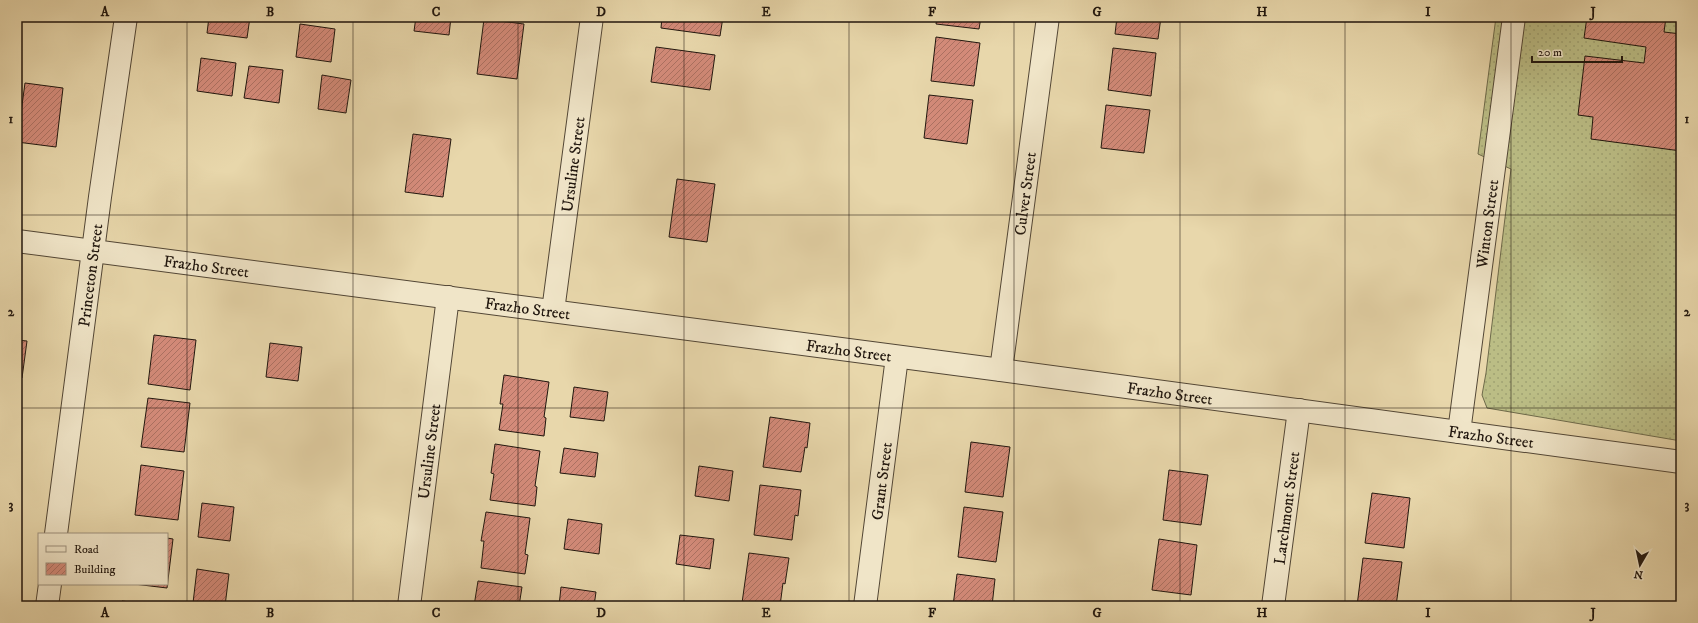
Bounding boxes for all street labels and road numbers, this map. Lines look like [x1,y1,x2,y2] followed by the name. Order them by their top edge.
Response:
[557,115,590,213] street label: Ursuline Street
[1010,151,1041,237] street label: Culver Street
[1472,178,1503,271] street label: Winton Street
[74,223,107,328] street label: Princeton Street
[162,251,250,282] street label: Frazho Street
[483,293,572,324] street label: Frazho Street
[805,336,893,367] street label: Frazho Street
[1126,378,1214,410] street label: Frazho Street
[414,402,445,500] street label: Ursuline Street
[1447,422,1535,453] street label: Frazho Street
[867,441,897,521] street label: Grant Street
[1270,450,1304,566] street label: Larchmont Street

